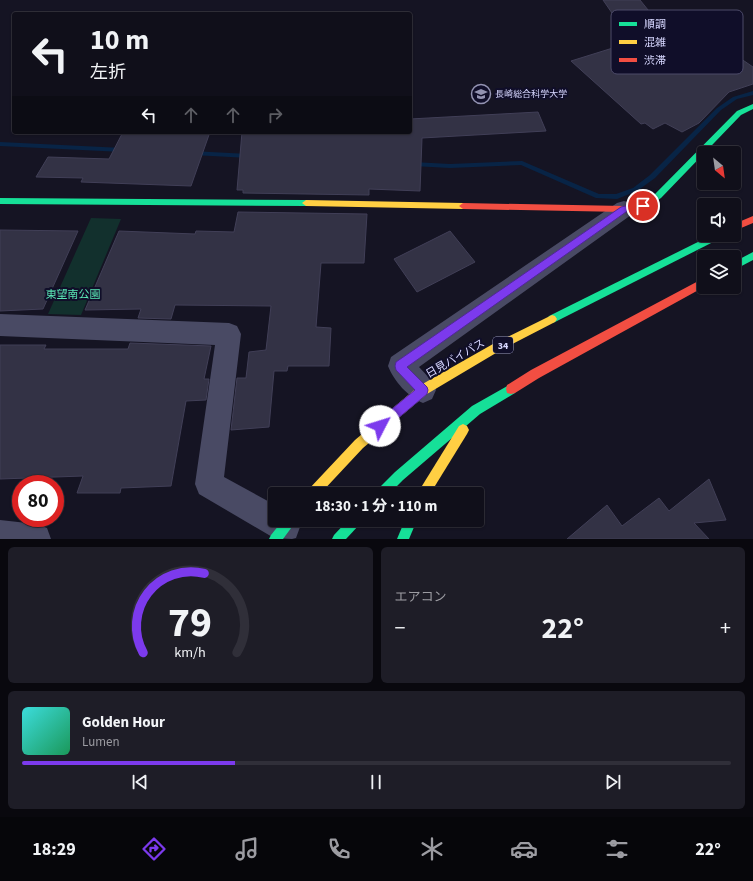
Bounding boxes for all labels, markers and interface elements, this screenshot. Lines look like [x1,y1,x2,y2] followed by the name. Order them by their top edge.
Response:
[611,10,743,74] legend
[644,17,666,32] text: 順調
[90,20,149,60] text: 10 m
[24,28,76,80] icon: left
[644,35,666,50] text: 混雑
[644,53,666,68] text: 渋滞
[90,60,126,85] text: 左折
[470,83,492,105] school or university icon: 長崎総合科学大学
[495,88,567,101] place label: 長崎総合科学大学
[138,104,160,126] icon: left
[180,104,202,126] icon: ahead
[222,104,244,126] icon: ahead
[264,104,286,126] icon: right
[697,146,741,190] north arrow
[697,146,741,294] map controls
[626,189,660,223] pin
[632,195,654,217] icon: arrive
[697,198,741,242] button: sound
[697,250,741,294] button: layers
[46,287,101,302] park label: 東望南公園
[423,335,487,381] street label: 日見バイパス
[493,337,513,353] road number: 34
[359,405,401,447] position arrow
[12,475,64,527] speed limit sign: 80
[315,496,437,517] text: 18:30 · 1 分 · 110 m
[395,588,447,606] text: エアコン
[168,593,212,653] text: 79
[541,607,584,650] text: 22°
[395,612,405,644] text: −
[720,612,731,644] text: +
[174,642,206,663] text: km/h
[82,712,165,733] text: Golden Hour
[82,733,120,751] text: Lumen
[129,771,151,793] icon: previous
[365,771,387,793] icon: pause
[602,771,624,793] icon: next
[140,835,168,863] icon: directions
[233,835,261,863] icon: music
[325,835,353,863] icon: phone
[418,835,446,863] icon: climate
[510,835,538,863] icon: car
[603,835,631,863] icon: filters
[32,837,76,862] text: 18:29
[695,837,721,862] text: 22°

